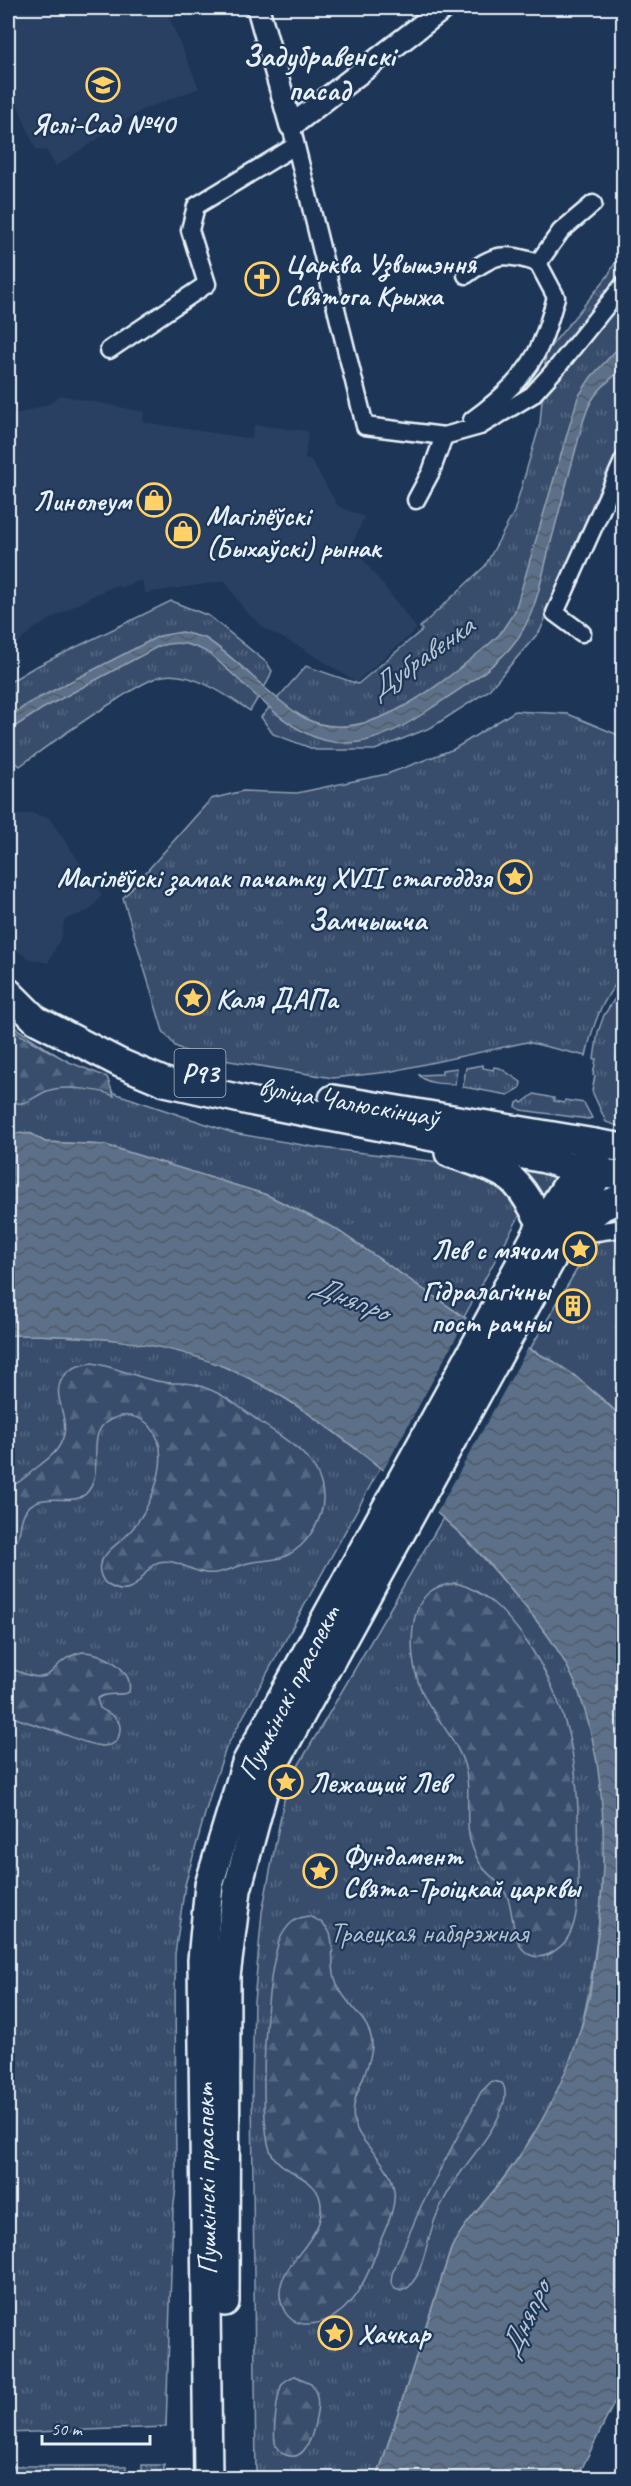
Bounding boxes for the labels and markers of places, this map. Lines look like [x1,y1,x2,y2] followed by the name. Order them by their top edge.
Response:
[85,67,121,103] school or university icon: Яслі-Сад №40
[31,106,178,141] place label: Яслі-Сад №40
[285,246,477,313] place label: Царква Узвышэння Святога Крыжа
[244,261,280,297] church icon: Царква Узвышэння Святога Крыжа
[136,482,172,518] shop icon: Линолеум
[33,483,133,518] place label: Линолеум
[206,498,383,565] place label: Магілёўскі (Быхаўскі) рынак
[165,513,201,549] shop icon: Магілёўскі (Быхаўскі) рынак
[497,859,533,895] place icon: Магілёўскі замак пачатку XVII стагоддзя
[57,860,494,896] place label: Магілёўскі замак пачатку XVII стагоддзя
[175,980,211,1016] place icon: Каля ДАПа
[216,981,340,1016] place label: Каля ДАПа
[562,1231,598,1267] place icon: Лев с мячом
[431,1232,559,1267] place label: Лев с мячом
[422,1273,553,1340] place label: Гідралагічны пост рачны
[555,1288,591,1324] building icon: Гідралагічны пост рачны
[268,1764,304,1800] place icon: Лежащий Лев
[309,1765,455,1800] place label: Лежащий Лев
[343,1838,582,1905] place label: Фундамент Свята-Троіцкай царквы
[302,1853,338,1889] place icon: Фундамент Свята-Троіцкай царквы
[317,2315,353,2351] place icon: Хачкар
[358,2316,432,2351] place label: Хачкар

